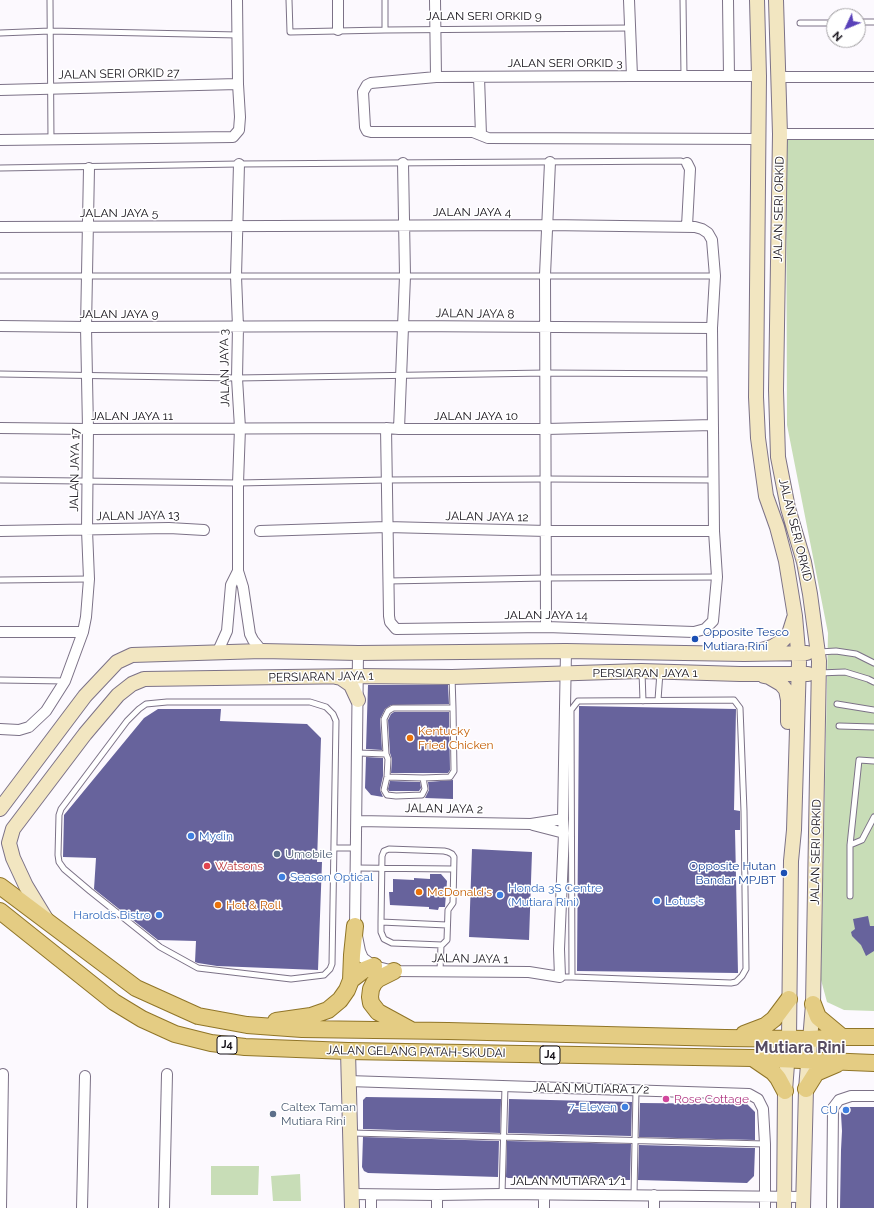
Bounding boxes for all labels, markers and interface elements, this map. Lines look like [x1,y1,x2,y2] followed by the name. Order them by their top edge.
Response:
[826,8,866,48] north arrow
[426,9,542,23] street label: JALAN SERI ORKID 9
[830,28,845,44] text: N
[507,56,623,70] street label: JALAN SERI ORKID 3
[58,66,180,82] street label: JALAN SERI ORKID 27
[771,156,787,262] street label: JALAN SERI ORKID
[433,205,511,219] street label: JALAN JAYA 4
[80,206,158,220] street label: JALAN JAYA 5
[435,306,515,322] street label: JALAN JAYA 8
[80,307,158,321] street label: JALAN JAYA 9
[217,329,233,407] street label: JALAN JAYA 3
[91,409,173,423] street label: JALAN JAYA 11
[434,409,518,423] street label: JALAN JAYA 10
[67,428,83,512] street label: JALAN JAYA 17
[775,477,815,583] street label: JALAN SERI ORKID
[96,508,180,524] street label: JALAN JAYA 13
[445,509,529,525] street label: JALAN JAYA 12
[504,608,588,622] street label: JALAN JAYA 14
[703,625,789,653] place label: Opposite Tesco Mutiara Rini
[690,634,700,644] marker: Opposite Tesco Mutiara Rini
[592,666,698,680] street label: PERSIARAN JAYA 1
[268,669,374,685] street label: PERSIARAN JAYA 1
[418,724,494,752] place label: Kentucky Fried Chicken
[405,733,415,743] marker: Kentucky Fried Chicken
[808,799,824,905] street label: JALAN SERI ORKID
[405,801,483,817] street label: JALAN JAYA 2
[199,829,233,843] place label: Mydin
[186,831,196,841] marker: Mydin
[285,847,332,861] place label: Umobile
[272,849,282,859] marker: Umobile
[215,859,263,873] place label: Watsons
[689,859,776,887] place label: Opposite Hutan Bandar MPJBT
[202,861,212,871] marker: Watsons
[779,868,789,878] marker: Opposite Hutan Bandar MPJBT
[290,870,373,884] place label: Season Optical
[277,872,287,882] marker: Season Optical
[508,881,602,909] place label: Honda 3S Centre (Mutiara Rini)
[427,885,492,899] place label: McDonald's
[414,887,424,897] marker: McDonald's
[495,890,505,900] marker: Honda 3S Centre (Mutiara Rini)
[665,894,704,908] place label: Lotus's
[652,896,662,906] marker: Lotus's
[226,898,281,912] place label: Hot & Roll
[213,900,223,910] marker: Hot & Roll
[73,908,151,922] place label: Harolds Bistro
[154,910,164,920] marker: Harolds Bistro
[431,951,509,967] street label: JALAN JAYA 1
[217,1036,237,1054] road number: J4
[755,1038,845,1058] district label: Mutiara Rini
[326,1043,506,1061] street label: JALAN GELANG PATAH-SKUDAI
[540,1046,560,1064] road number: J4
[533,1081,649,1097] street label: JALAN MUTIARA 1/2
[674,1092,749,1106] place label: Rose Cottage
[661,1094,671,1104] marker: Rose Cottage
[281,1100,356,1128] place label: Caltex Taman Mutiara Rini
[568,1100,617,1114] place label: 7-Eleven
[620,1102,630,1112] marker: 7-Eleven
[821,1103,838,1117] place label: CU
[841,1105,851,1115] marker: CU
[268,1109,278,1119] marker: Caltex Taman Mutiara Rini
[510,1174,626,1188] street label: JALAN MUTIARA 1/1

